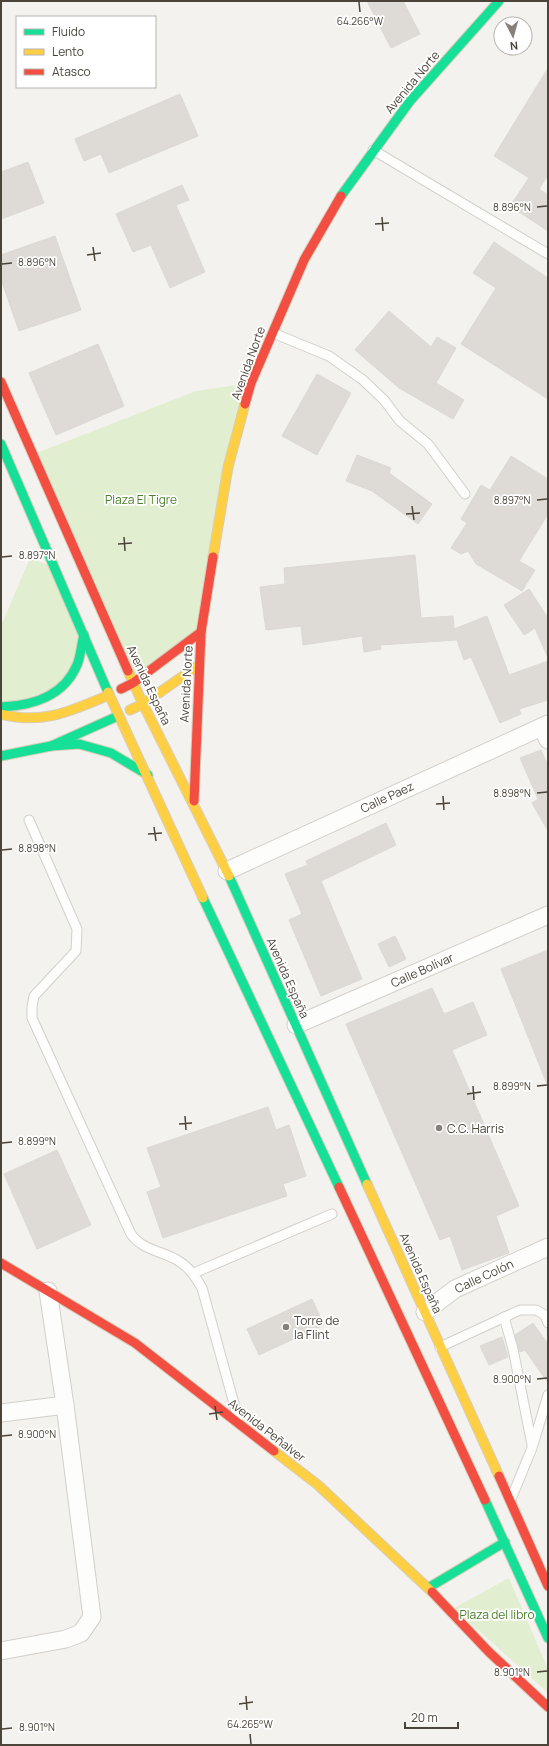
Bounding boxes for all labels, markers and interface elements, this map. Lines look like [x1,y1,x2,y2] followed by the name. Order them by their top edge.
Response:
[337,14,384,28] text: 64.266°W
[16,16,156,88] legend
[493,16,533,56] north arrow
[52,23,85,40] text: Fluido
[509,39,519,54] text: N
[52,43,84,60] text: Lento
[381,47,443,117] street label: Avenida Norte
[52,63,91,80] text: Atasco
[493,200,531,214] text: 8.896°N
[18,255,56,269] text: 8.896°N
[227,324,269,402] street label: Avenida Norte
[105,491,177,508] park label: Plaza El Tigre
[494,493,530,507] text: 8.897°N
[19,548,55,562] text: 8.897°N
[123,642,175,728] street label: Avenida España
[175,645,197,723] street label: Avenida Norte
[357,777,417,817] street label: Calle Paez
[493,786,531,800] text: 8.898°N
[18,841,56,855] text: 8.898°N
[263,935,313,1021] street label: Avenida España
[388,948,457,991] street label: Calle Bolívar
[493,1079,531,1093] text: 8.899°N
[447,1120,504,1137] place label: C.C. Harris
[434,1123,444,1133] marker: C.C. Harris
[18,1134,56,1148] text: 8.899°N
[396,1230,446,1316] street label: Avenida España
[452,1255,516,1297] street label: Calle Colón
[294,1312,339,1343] place label: Torre de la Flint
[281,1322,291,1332] marker: Torre de la Flint
[493,1372,531,1386] text: 8.900°N
[225,1394,310,1466] street label: Avenida Peñalver
[18,1427,56,1441] text: 8.900°N
[459,1606,535,1623] park label: Plaza del libro
[494,1665,530,1679] text: 8.901°N
[405,1704,458,1730] scale bar
[411,1709,438,1726] text: 20 m
[227,1717,274,1731] text: 64.265°W
[19,1720,55,1734] text: 8.901°N

